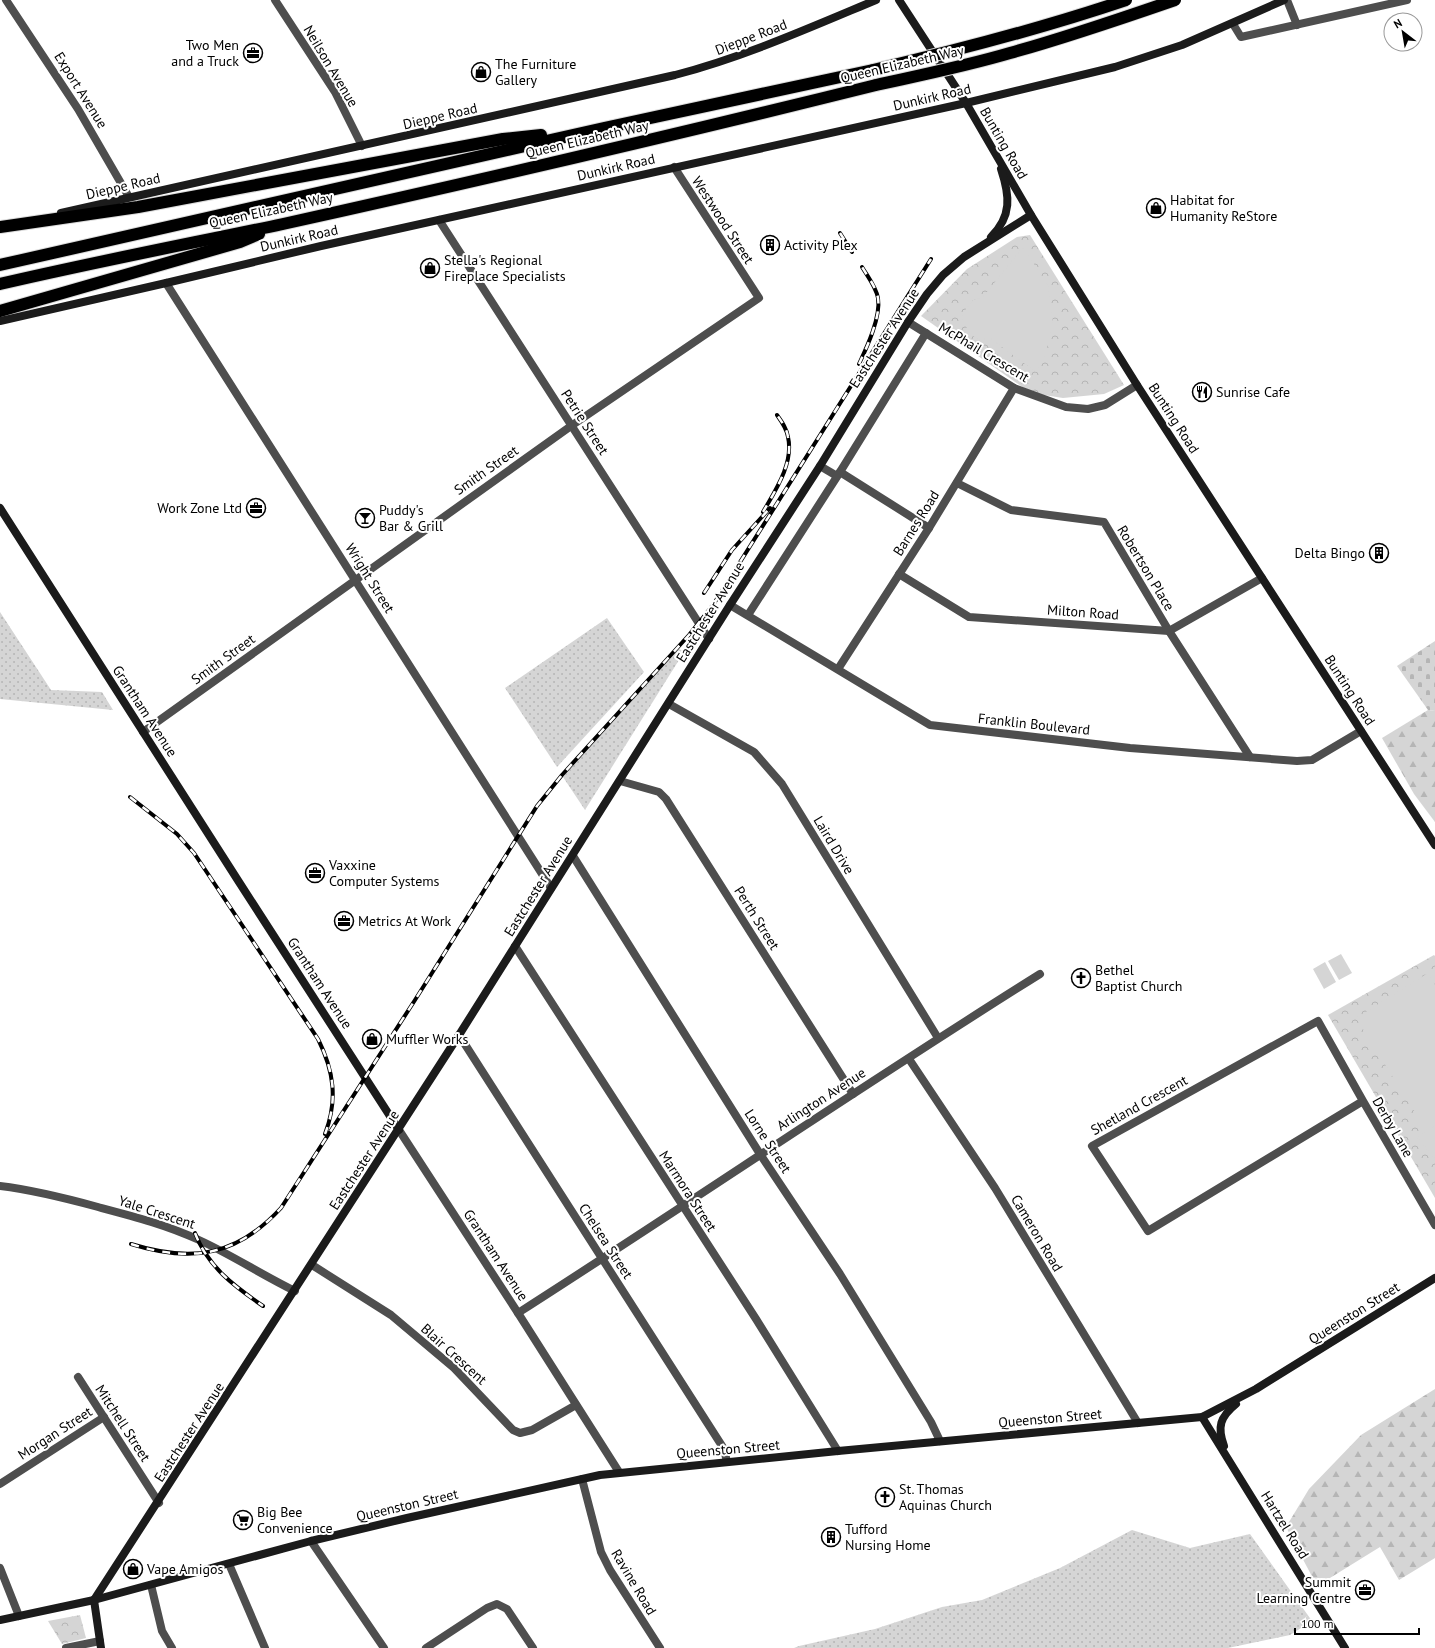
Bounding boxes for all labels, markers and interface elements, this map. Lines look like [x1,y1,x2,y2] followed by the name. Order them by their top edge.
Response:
[1383,12,1423,52] north arrow
[712,15,790,59] street label: Dieppe Road
[1391,16,1405,31] text: N
[299,22,363,110] street label: Neilson Avenue
[171,36,239,70] place label: Two Men and a Truck
[839,41,966,87] street label: Queen Elizabeth Way
[242,42,264,64] office icon: Two Men and a Truck
[50,48,112,132] street label: Export Avenue
[495,55,576,89] place label: The Furniture Gallery
[470,61,492,83] shop icon: The Furniture Gallery
[891,79,973,115] street label: Dunkirk Road
[401,99,479,133] street label: Dieppe Road
[976,104,1032,182] street label: Bunting Road
[524,116,651,162] street label: Queen Elizabeth Way
[575,149,657,185] street label: Dunkirk Road
[84,169,162,203] street label: Dieppe Road
[688,173,758,267] street label: Westwood Street
[207,188,335,232] street label: Queen Elizabeth Way
[1170,191,1277,225] place label: Habitat for Humanity ReStore
[1145,197,1167,219] shop icon: Habitat for Humanity ReStore
[258,220,340,256] street label: Dunkirk Road
[759,234,781,256] building icon: Activity Plex
[784,236,858,254] place label: Activity Plex
[444,251,566,285] place label: Stella's Regional Fireplace Specialists
[419,257,441,279] shop icon: Stella's Regional Fireplace Specialists
[845,285,923,391] street label: Eastchester Avenue
[935,318,1033,386] street label: McPhail Crescent
[1145,379,1203,457] street label: Bunting Road
[1191,381,1213,403] restaurant icon: Sunrise Cafe
[1216,383,1290,401] place label: Sunrise Cafe
[557,386,613,458] street label: Petrie Street
[450,441,522,499] street label: Smith Street
[889,487,943,559] street label: Barnes Road
[245,497,267,519] office icon: Work Zone Ltd
[157,499,242,517] place label: Work Zone Ltd
[379,501,443,535] place label: Puddy's Bar & Grill
[354,507,376,529] bar icon: Puddy's Bar & Grill
[1113,522,1179,614] street label: Robertson Place
[341,540,399,616] street label: Wright Street
[1368,542,1390,564] building icon: Delta Bingo
[1295,544,1365,562] place label: Delta Bingo
[672,558,748,666] street label: Eastchester Avenue
[1046,601,1120,623] street label: Milton Road
[188,630,259,688] street label: Smith Street
[1321,651,1379,729] street label: Bunting Road
[109,662,181,760] street label: Grantham Avenue
[977,709,1091,739] street label: Franklin Boulevard
[810,812,858,878] street label: Laird Drive
[500,832,576,940] street label: Eastchester Avenue
[328,856,440,890] place label: Vaxxine Computer Systems
[304,862,326,884] office icon: Vaxxine Computer Systems
[730,883,784,953] street label: Perth Street
[333,910,355,932] office icon: Metrics At Work
[358,912,451,930] place label: Metrics At Work
[284,934,356,1032] street label: Grantham Avenue
[1095,961,1183,995] place label: Bethel Baptist Church
[1070,967,1092,989] church icon: Bethel Baptist Church
[361,1028,383,1050] shop icon: Muffler Works
[386,1030,469,1048] place label: Muffler Works
[773,1063,869,1135] street label: Arlington Avenue
[1087,1071,1191,1139] street label: Shetland Crescent
[1368,1094,1418,1160] street label: Derby Lane
[741,1106,796,1177] street label: Lorne Street
[325,1107,403,1213] street label: Eastchester Avenue
[655,1147,721,1235] street label: Marmora Street
[116,1191,198,1233] street label: Yale Crescent
[1007,1191,1067,1275] street label: Cameron Road
[575,1200,637,1282] street label: Chelsea Street
[460,1206,532,1304] street label: Grantham Avenue
[1305,1278,1403,1348] street label: Queenston Street
[417,1320,491,1388] street label: Blair Crescent
[150,1379,228,1485] street label: Eastchester Avenue
[91,1381,155,1465] street label: Mitchell Street
[14,1402,96,1464] street label: Morgan Street
[997,1404,1103,1431] street label: Queenston Street
[675,1435,781,1462] street label: Queenston Street
[899,1480,992,1514] place label: St. Thomas Aquinas Church
[354,1484,460,1525] street label: Queenston Street
[874,1486,896,1508] church icon: St. Thomas Aquinas Church
[1257,1488,1313,1562] street label: Hartzel Road
[257,1503,333,1537] place label: Big Bee Convenience
[232,1509,254,1531] supermarket icon: Big Bee Convenience
[845,1520,931,1554] place label: Tufford Nursing Home
[820,1526,842,1548] building icon: Tufford Nursing Home
[607,1546,661,1618] street label: Ravine Road
[122,1558,144,1580] shop icon: Vape Amigos
[146,1560,224,1578] place label: Vape Amigos
[1257,1573,1351,1607] place label: Summit Learning Centre
[1354,1579,1376,1601] office icon: Summit Learning Centre
[1295,1610,1419,1636] scale bar
[1301,1616,1334,1631] text: 100 m

